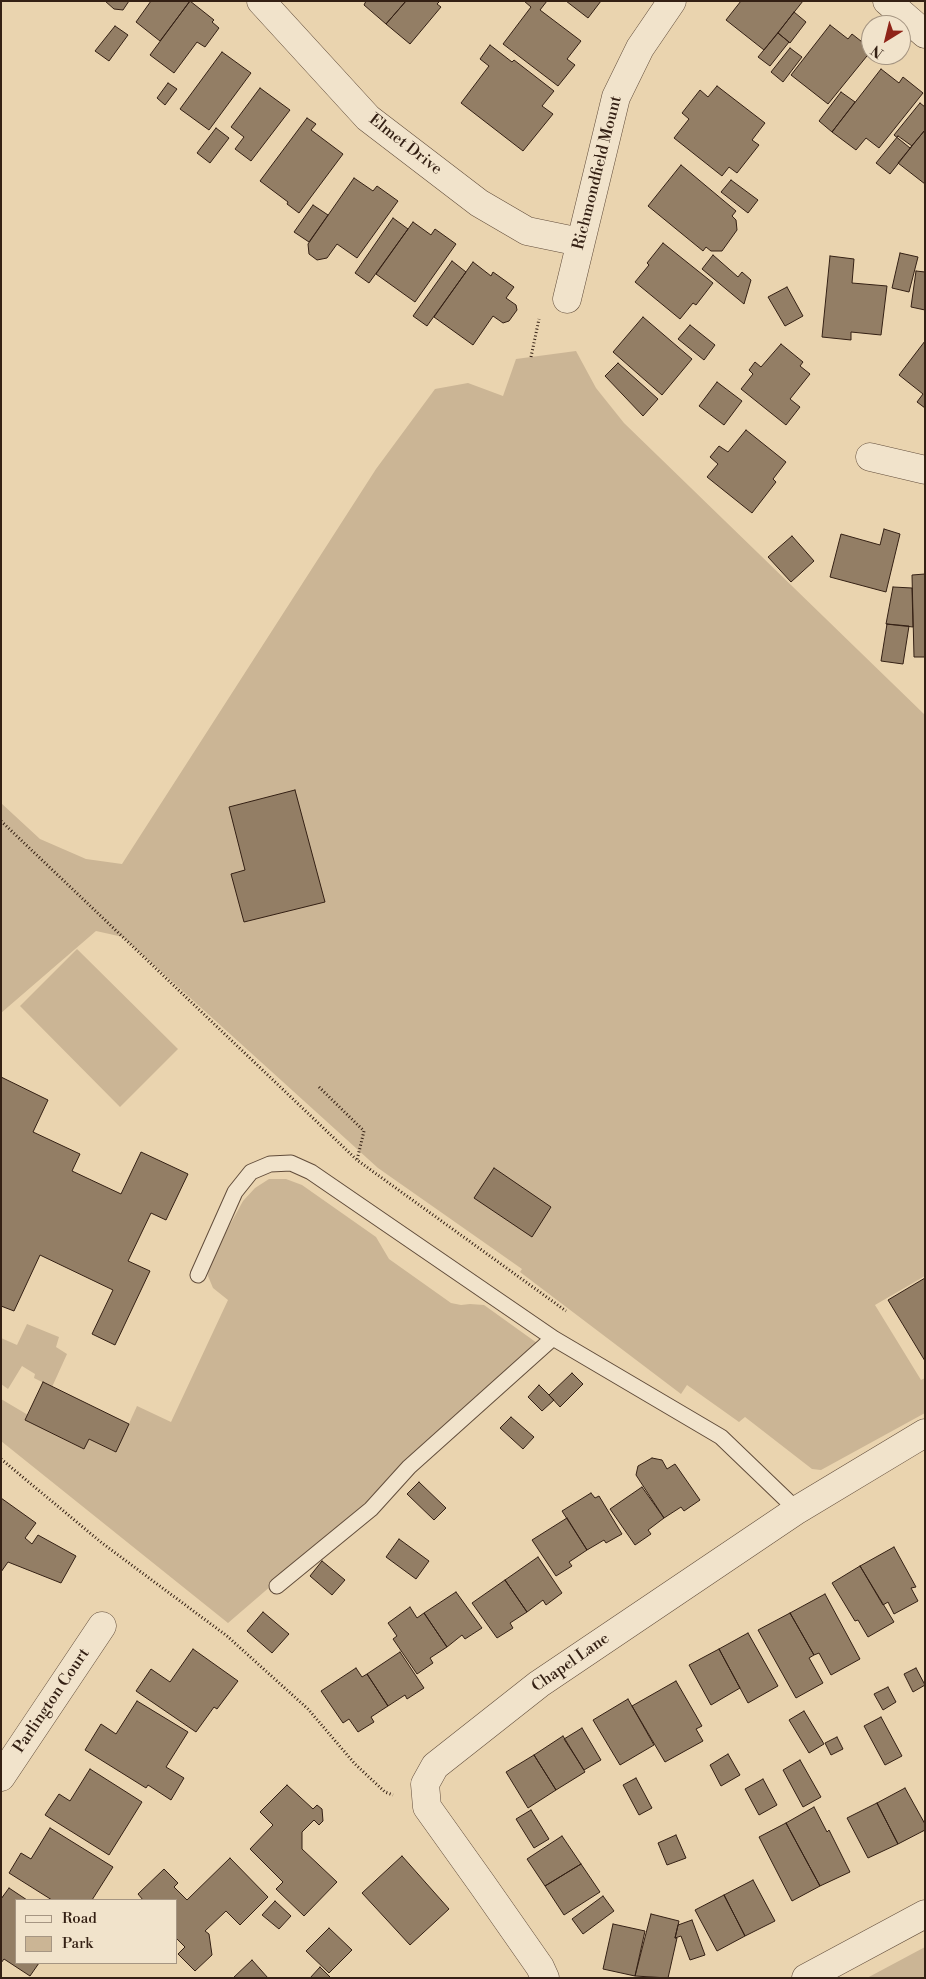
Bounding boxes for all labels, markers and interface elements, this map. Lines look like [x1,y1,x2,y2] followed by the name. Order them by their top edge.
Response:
[861,15,911,65] north arrow
[868,41,888,62] text: N
[570,94,626,252] street label: Richmondfield Mount
[365,110,445,180] street label: Elmet Drive
[529,1629,613,1697] street label: Chapel Lane
[10,1645,94,1757] street label: Parlington Court
[15,1899,178,1964] legend
[62,1909,97,1928] text: Road
[62,1934,93,1953] text: Park

